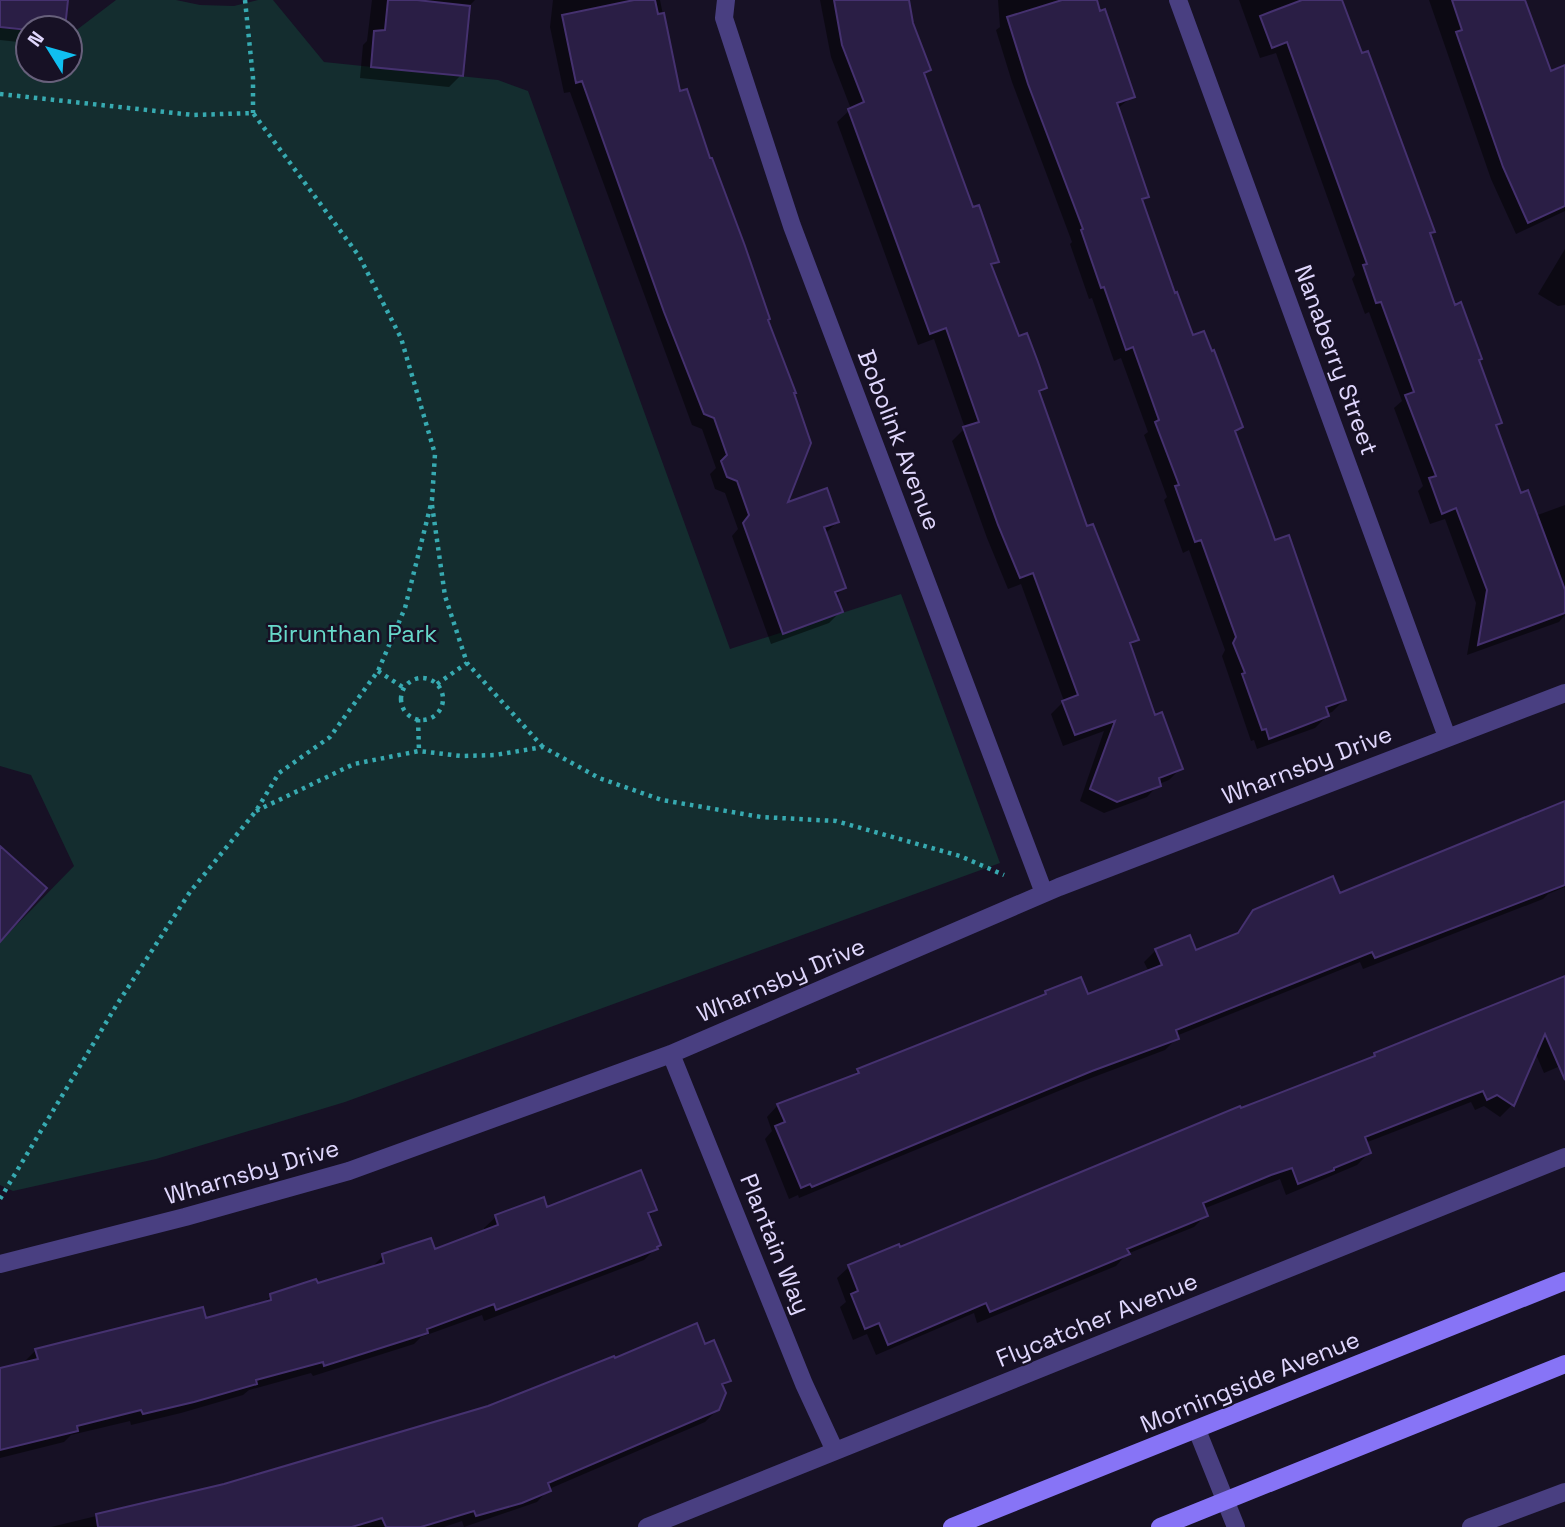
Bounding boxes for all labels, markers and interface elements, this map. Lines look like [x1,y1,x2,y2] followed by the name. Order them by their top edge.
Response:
[14,14,84,84] north arrow
[22,26,50,52] text: N
[1288,260,1385,459] street label: Nanaberry Street
[851,345,948,535] street label: Bobolink Avenue
[267,618,437,649] park label: Birunthan Park
[1217,718,1396,811] street label: Wharnsby Drive
[692,930,870,1029] street label: Wharnsby Drive
[161,1132,343,1211] street label: Wharnsby Drive
[733,1169,818,1319] street label: Plantain Way
[992,1265,1202,1374] street label: Flycatcher Avenue
[1135,1323,1364,1440] street label: Morningside Avenue

